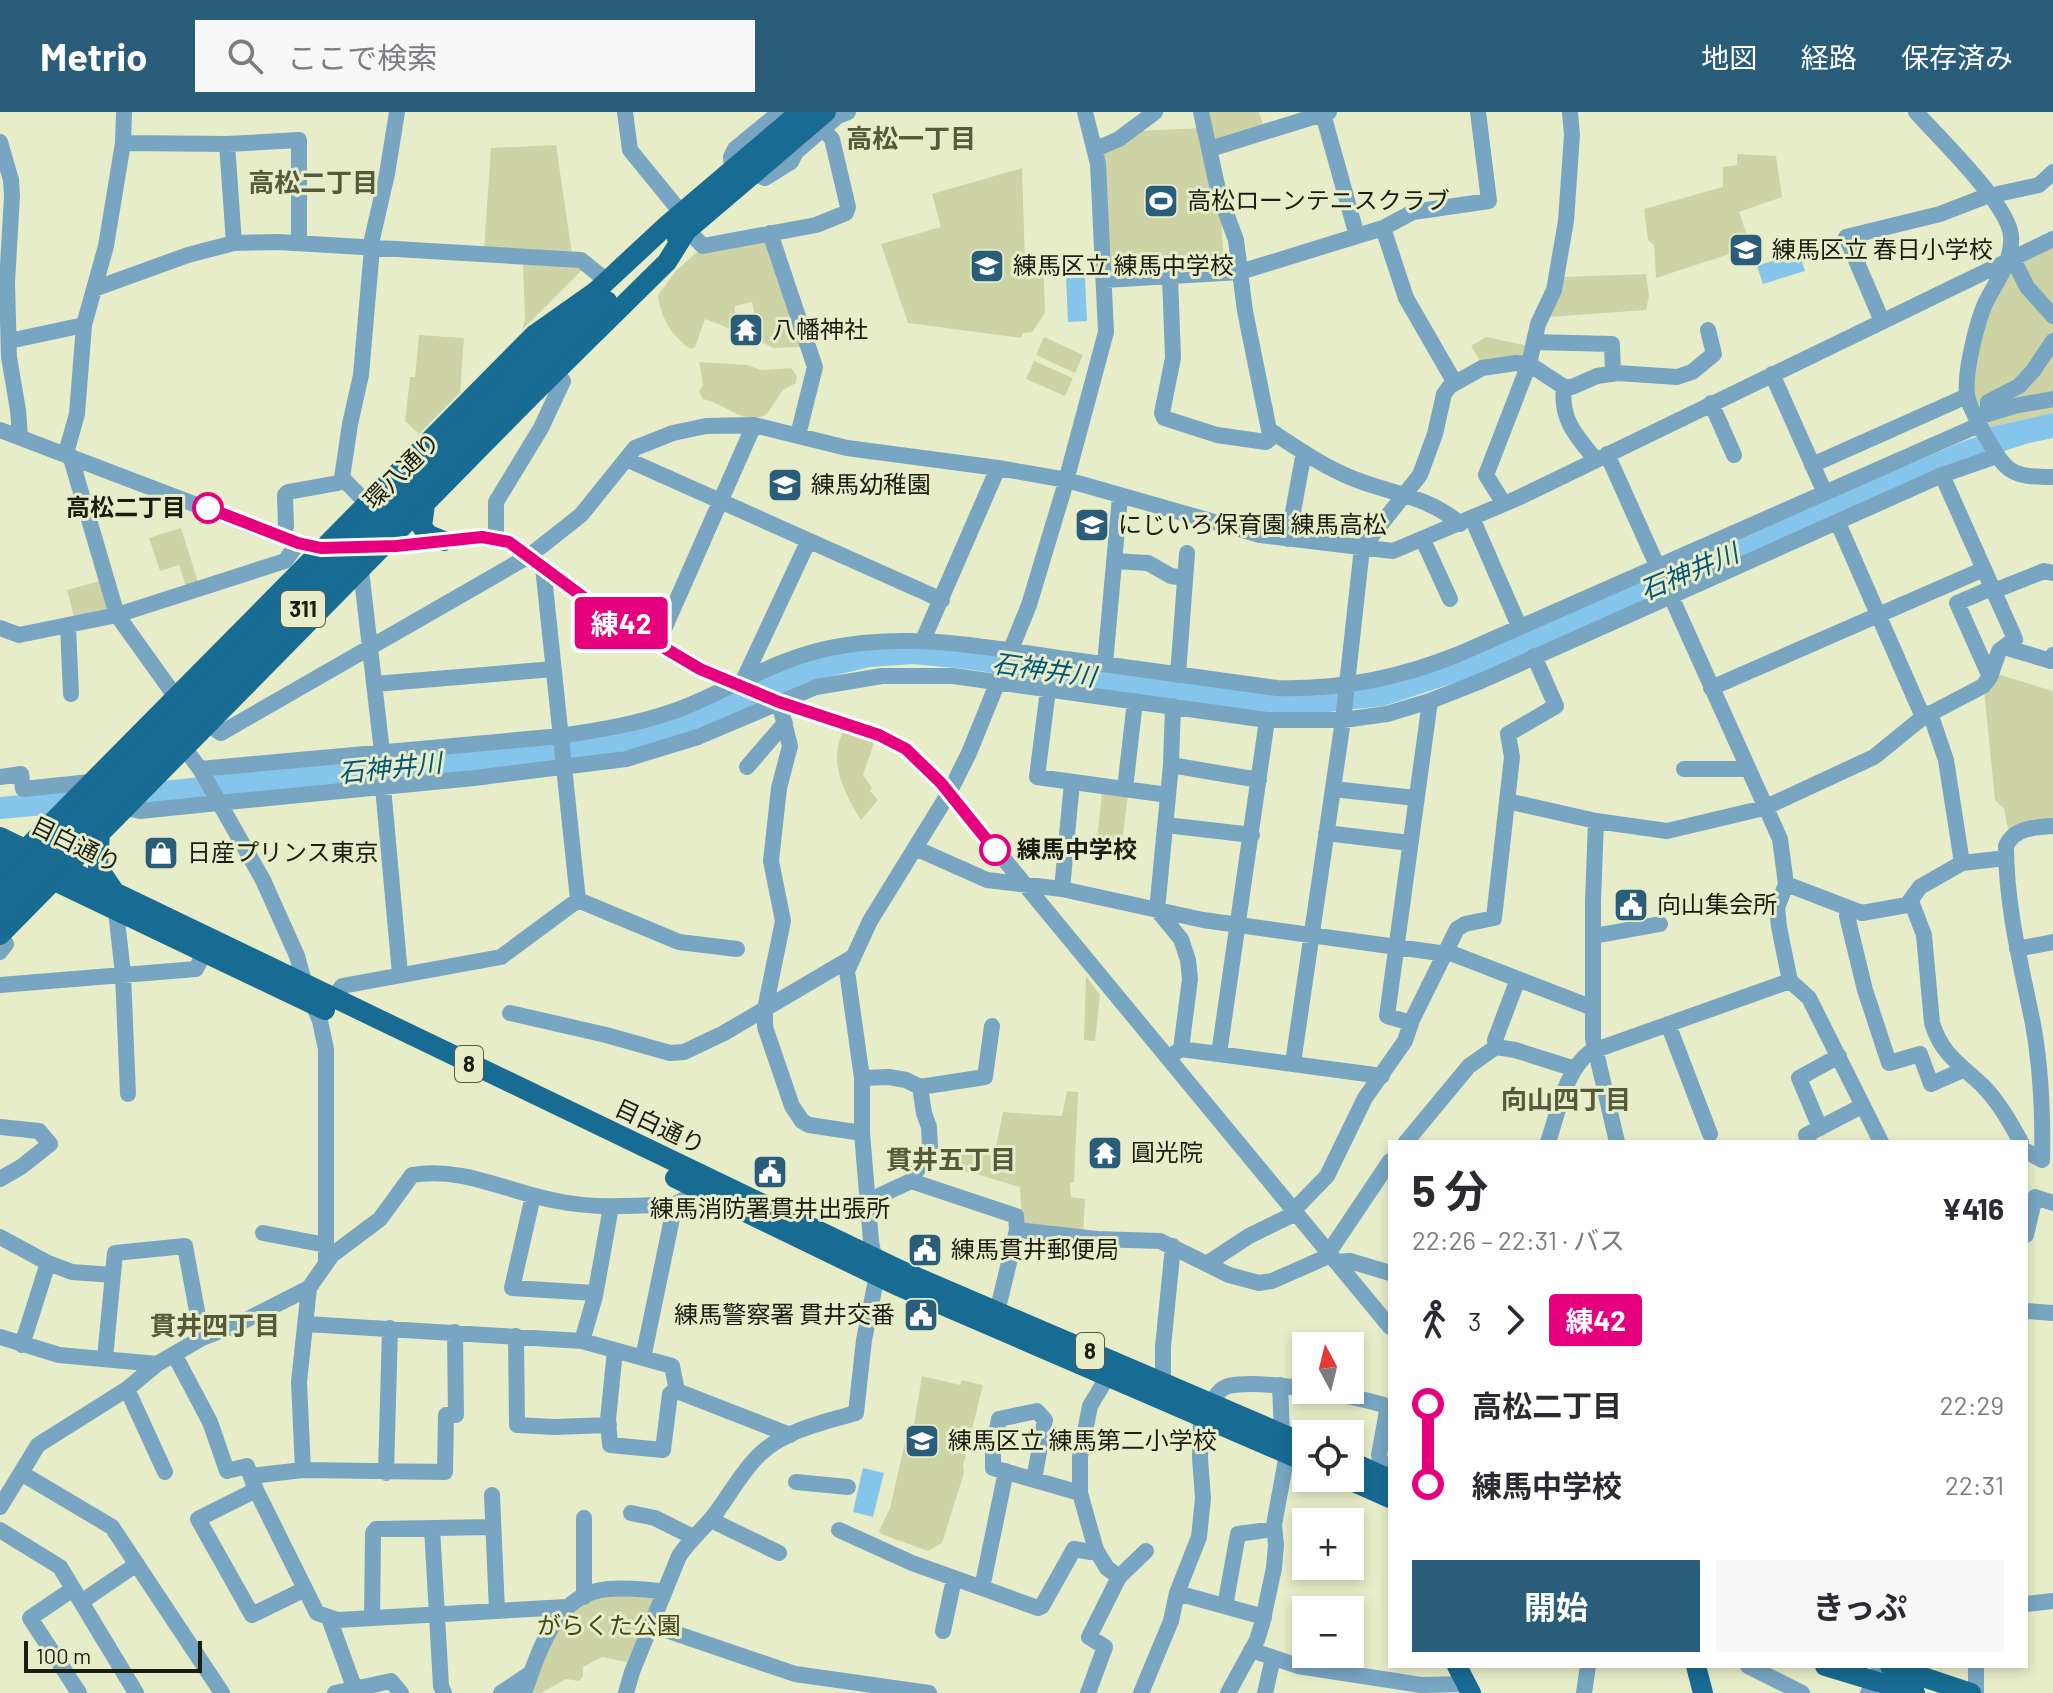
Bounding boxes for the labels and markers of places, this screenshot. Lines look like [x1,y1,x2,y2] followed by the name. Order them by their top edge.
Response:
[1142,182,1180,220] sports icon: 高松ローンテニスクラブ
[1187,185,1450,214] place label: 高松ローンテニスクラブ
[1727,231,1765,269] school or university icon: 練馬区立 春日小学校
[1772,234,1993,263] place label: 練馬区立 春日小学校
[968,247,1006,285] school or university icon: 練馬区立 練馬中学校
[1013,250,1234,279] place label: 練馬区立 練馬中学校
[727,311,765,349] temple icon: 八幡神社
[772,314,868,343] place label: 八幡神社
[766,466,804,504] school or university icon: 練馬幼稚園
[811,469,931,498] place label: 練馬幼稚園
[66,492,186,521] place label: 高松二丁目
[193,493,223,523] marker: 高松二丁目
[1073,506,1111,544] school or university icon: にじいろ保育園 練馬高松
[1118,509,1387,538] place label: にじいろ保育園 練馬高松
[142,834,180,872] shop icon: 日産プリンス東京
[1017,834,1137,863] place label: 練馬中学校
[980,835,1010,865] marker: 練馬中学校
[187,837,379,866] place label: 日産プリンス東京
[1612,886,1650,924] public building icon: 向山集会所
[1657,889,1777,918] place label: 向山集会所
[1086,1134,1124,1172] temple icon: 圓光院
[1131,1137,1203,1166] place label: 圓光院
[751,1153,789,1191] public building icon: 練馬消防署貫井出張所
[650,1193,890,1222] place label: 練馬消防署貫井出張所
[906,1231,944,1269] public building icon: 練馬貫井郵便局
[951,1234,1119,1263] place label: 練馬貫井郵便局
[902,1296,940,1334] public building icon: 練馬警察署 貫井交番
[674,1299,895,1328] place label: 練馬警察署 貫井交番
[903,1422,941,1460] school or university icon: 練馬区立 練馬第二小学校
[948,1425,1217,1454] place label: 練馬区立 練馬第二小学校

